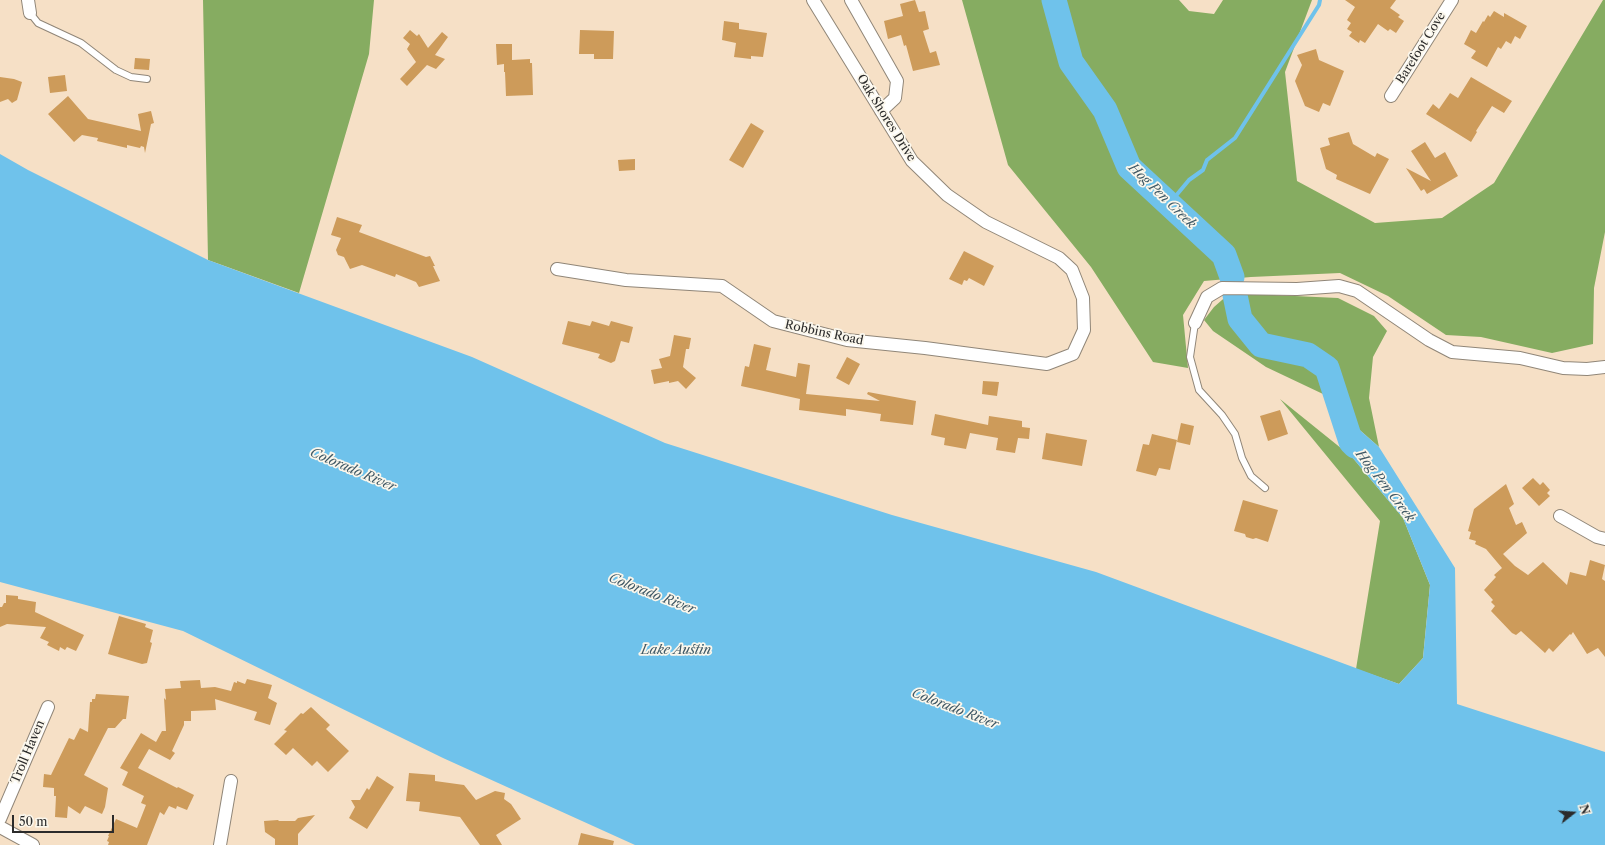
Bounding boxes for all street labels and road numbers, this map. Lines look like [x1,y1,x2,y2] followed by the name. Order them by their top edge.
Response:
[1393,10,1449,86] street label: Barefoot Cove
[853,72,919,164] street label: Oak Shores Drive
[783,318,865,348] street label: Robbins Road
[8,718,48,786] street label: Troll Haven

